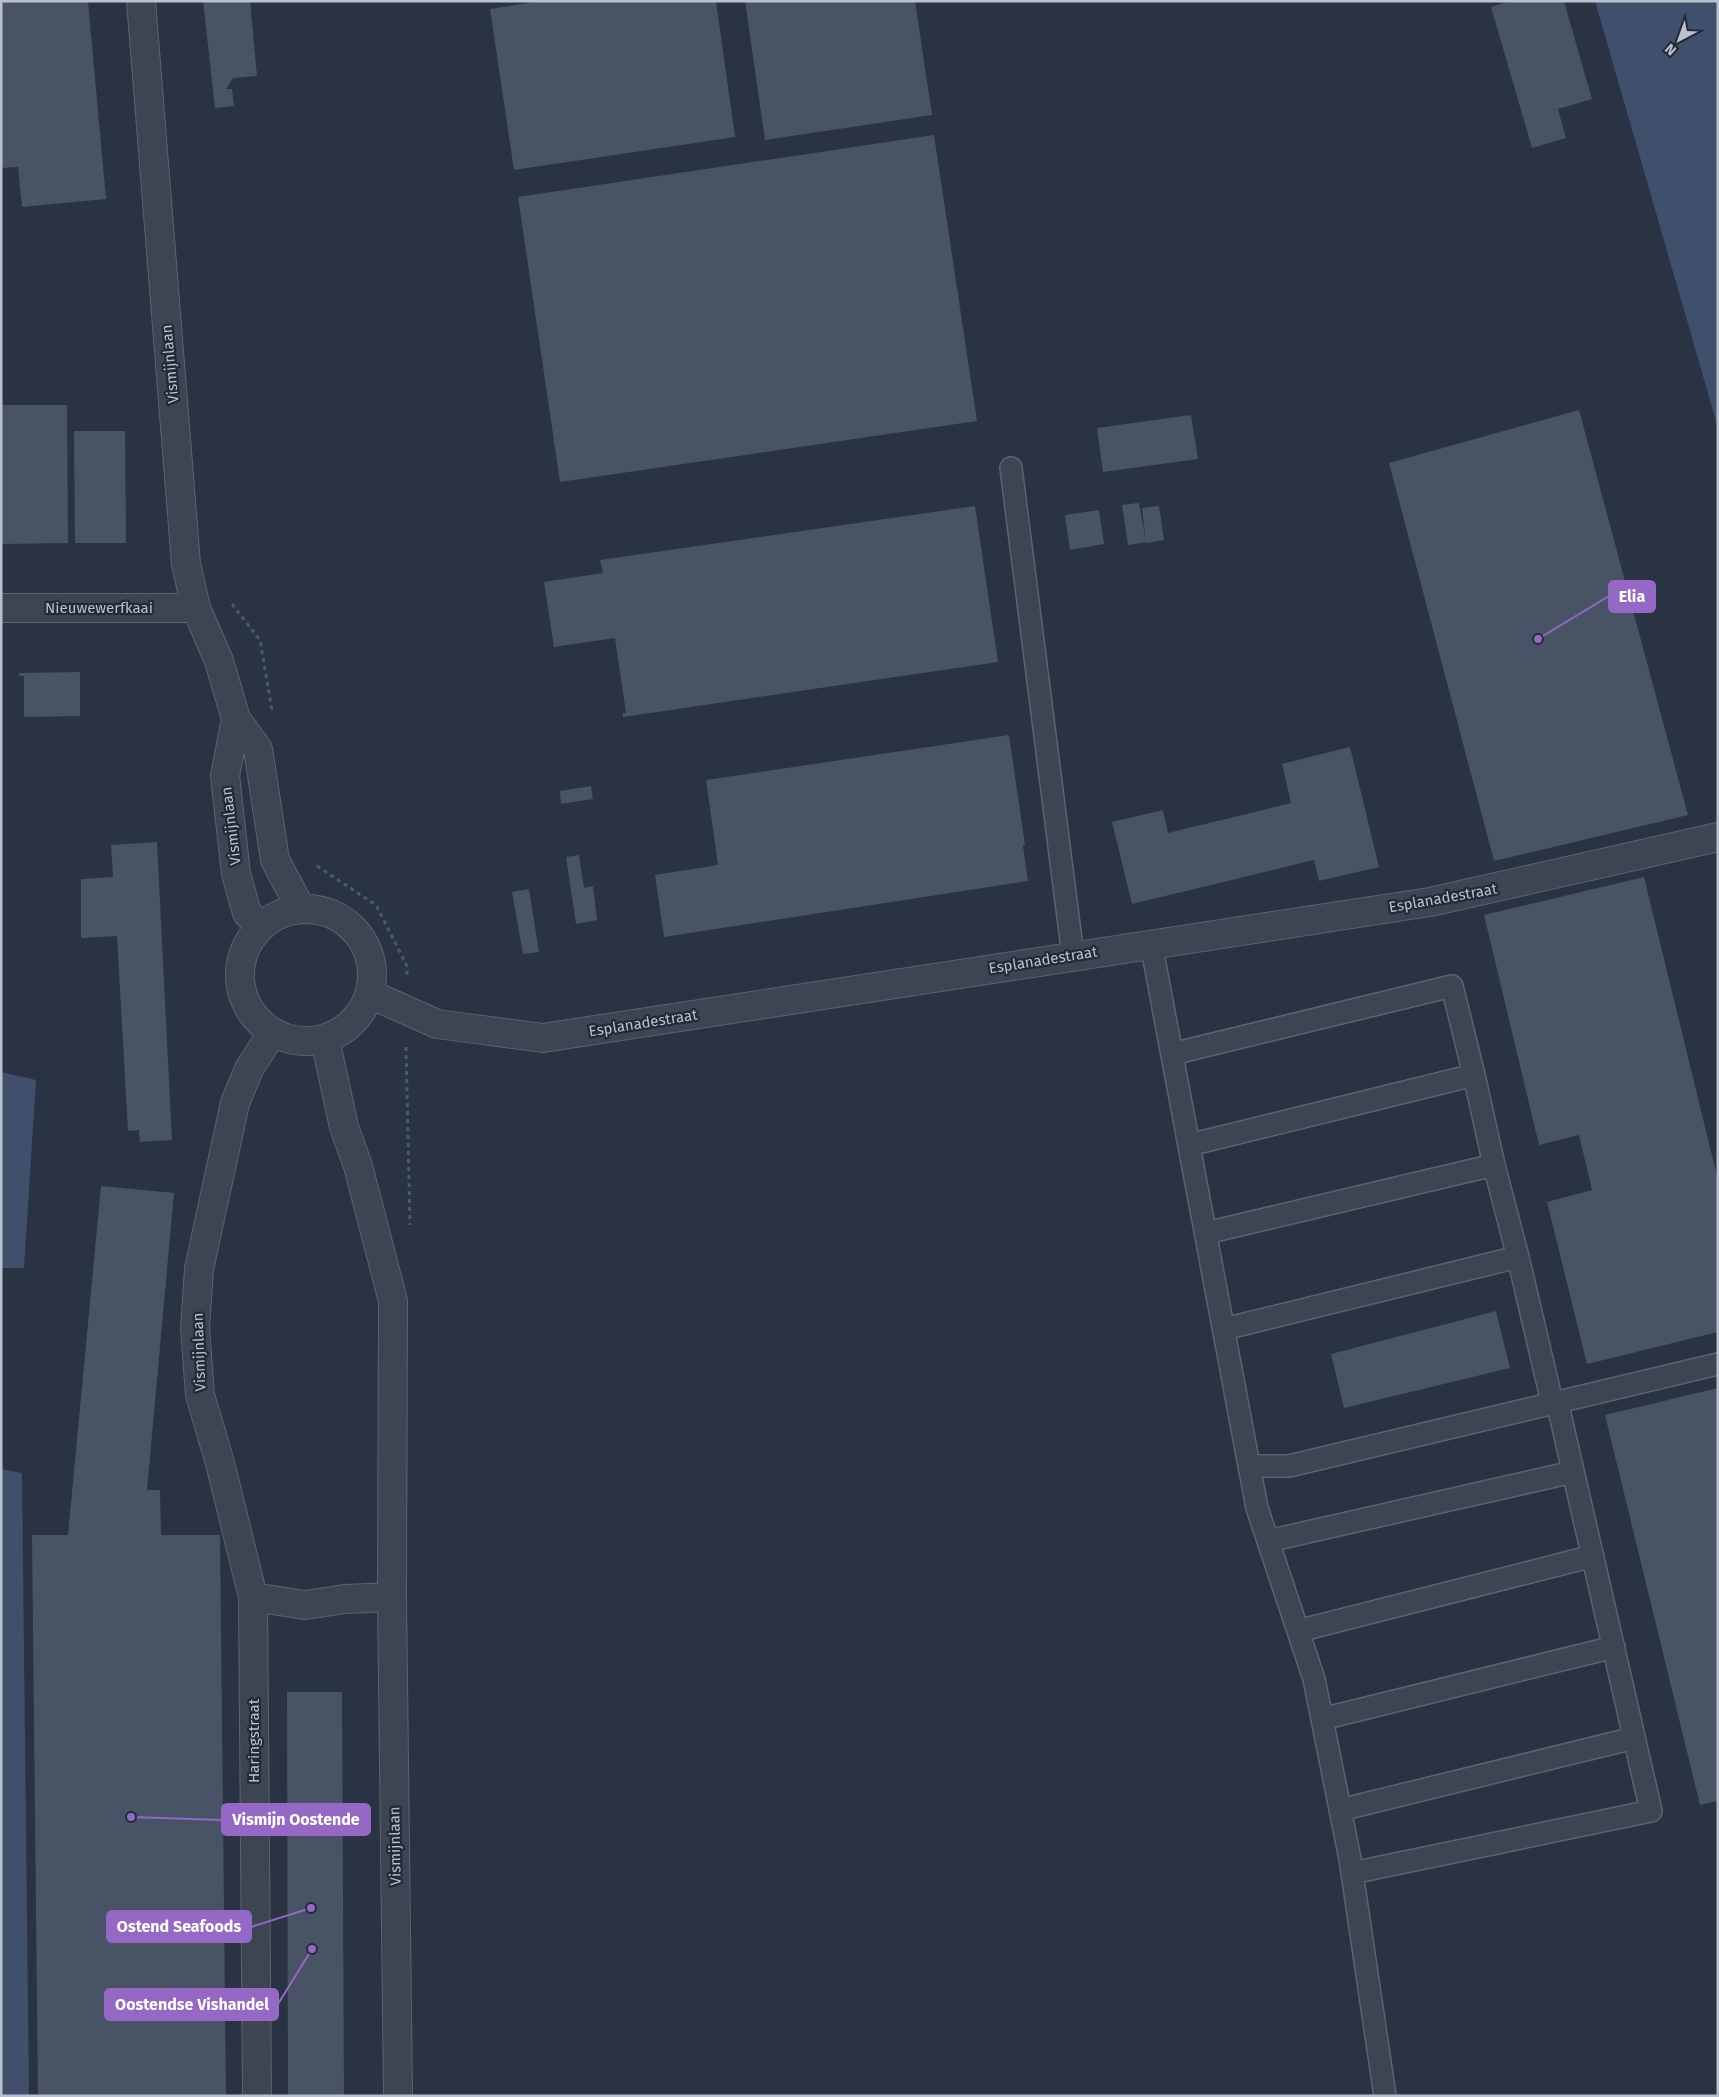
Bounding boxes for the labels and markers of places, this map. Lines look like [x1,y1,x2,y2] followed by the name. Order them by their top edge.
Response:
[1609,581,1655,612] callout: Elia
[222,1804,370,1835] callout: Vismijn Oostende
[107,1911,251,1942] callout: Ostend Seafoods
[105,1989,278,2020] callout: Oostendse Vishandel

